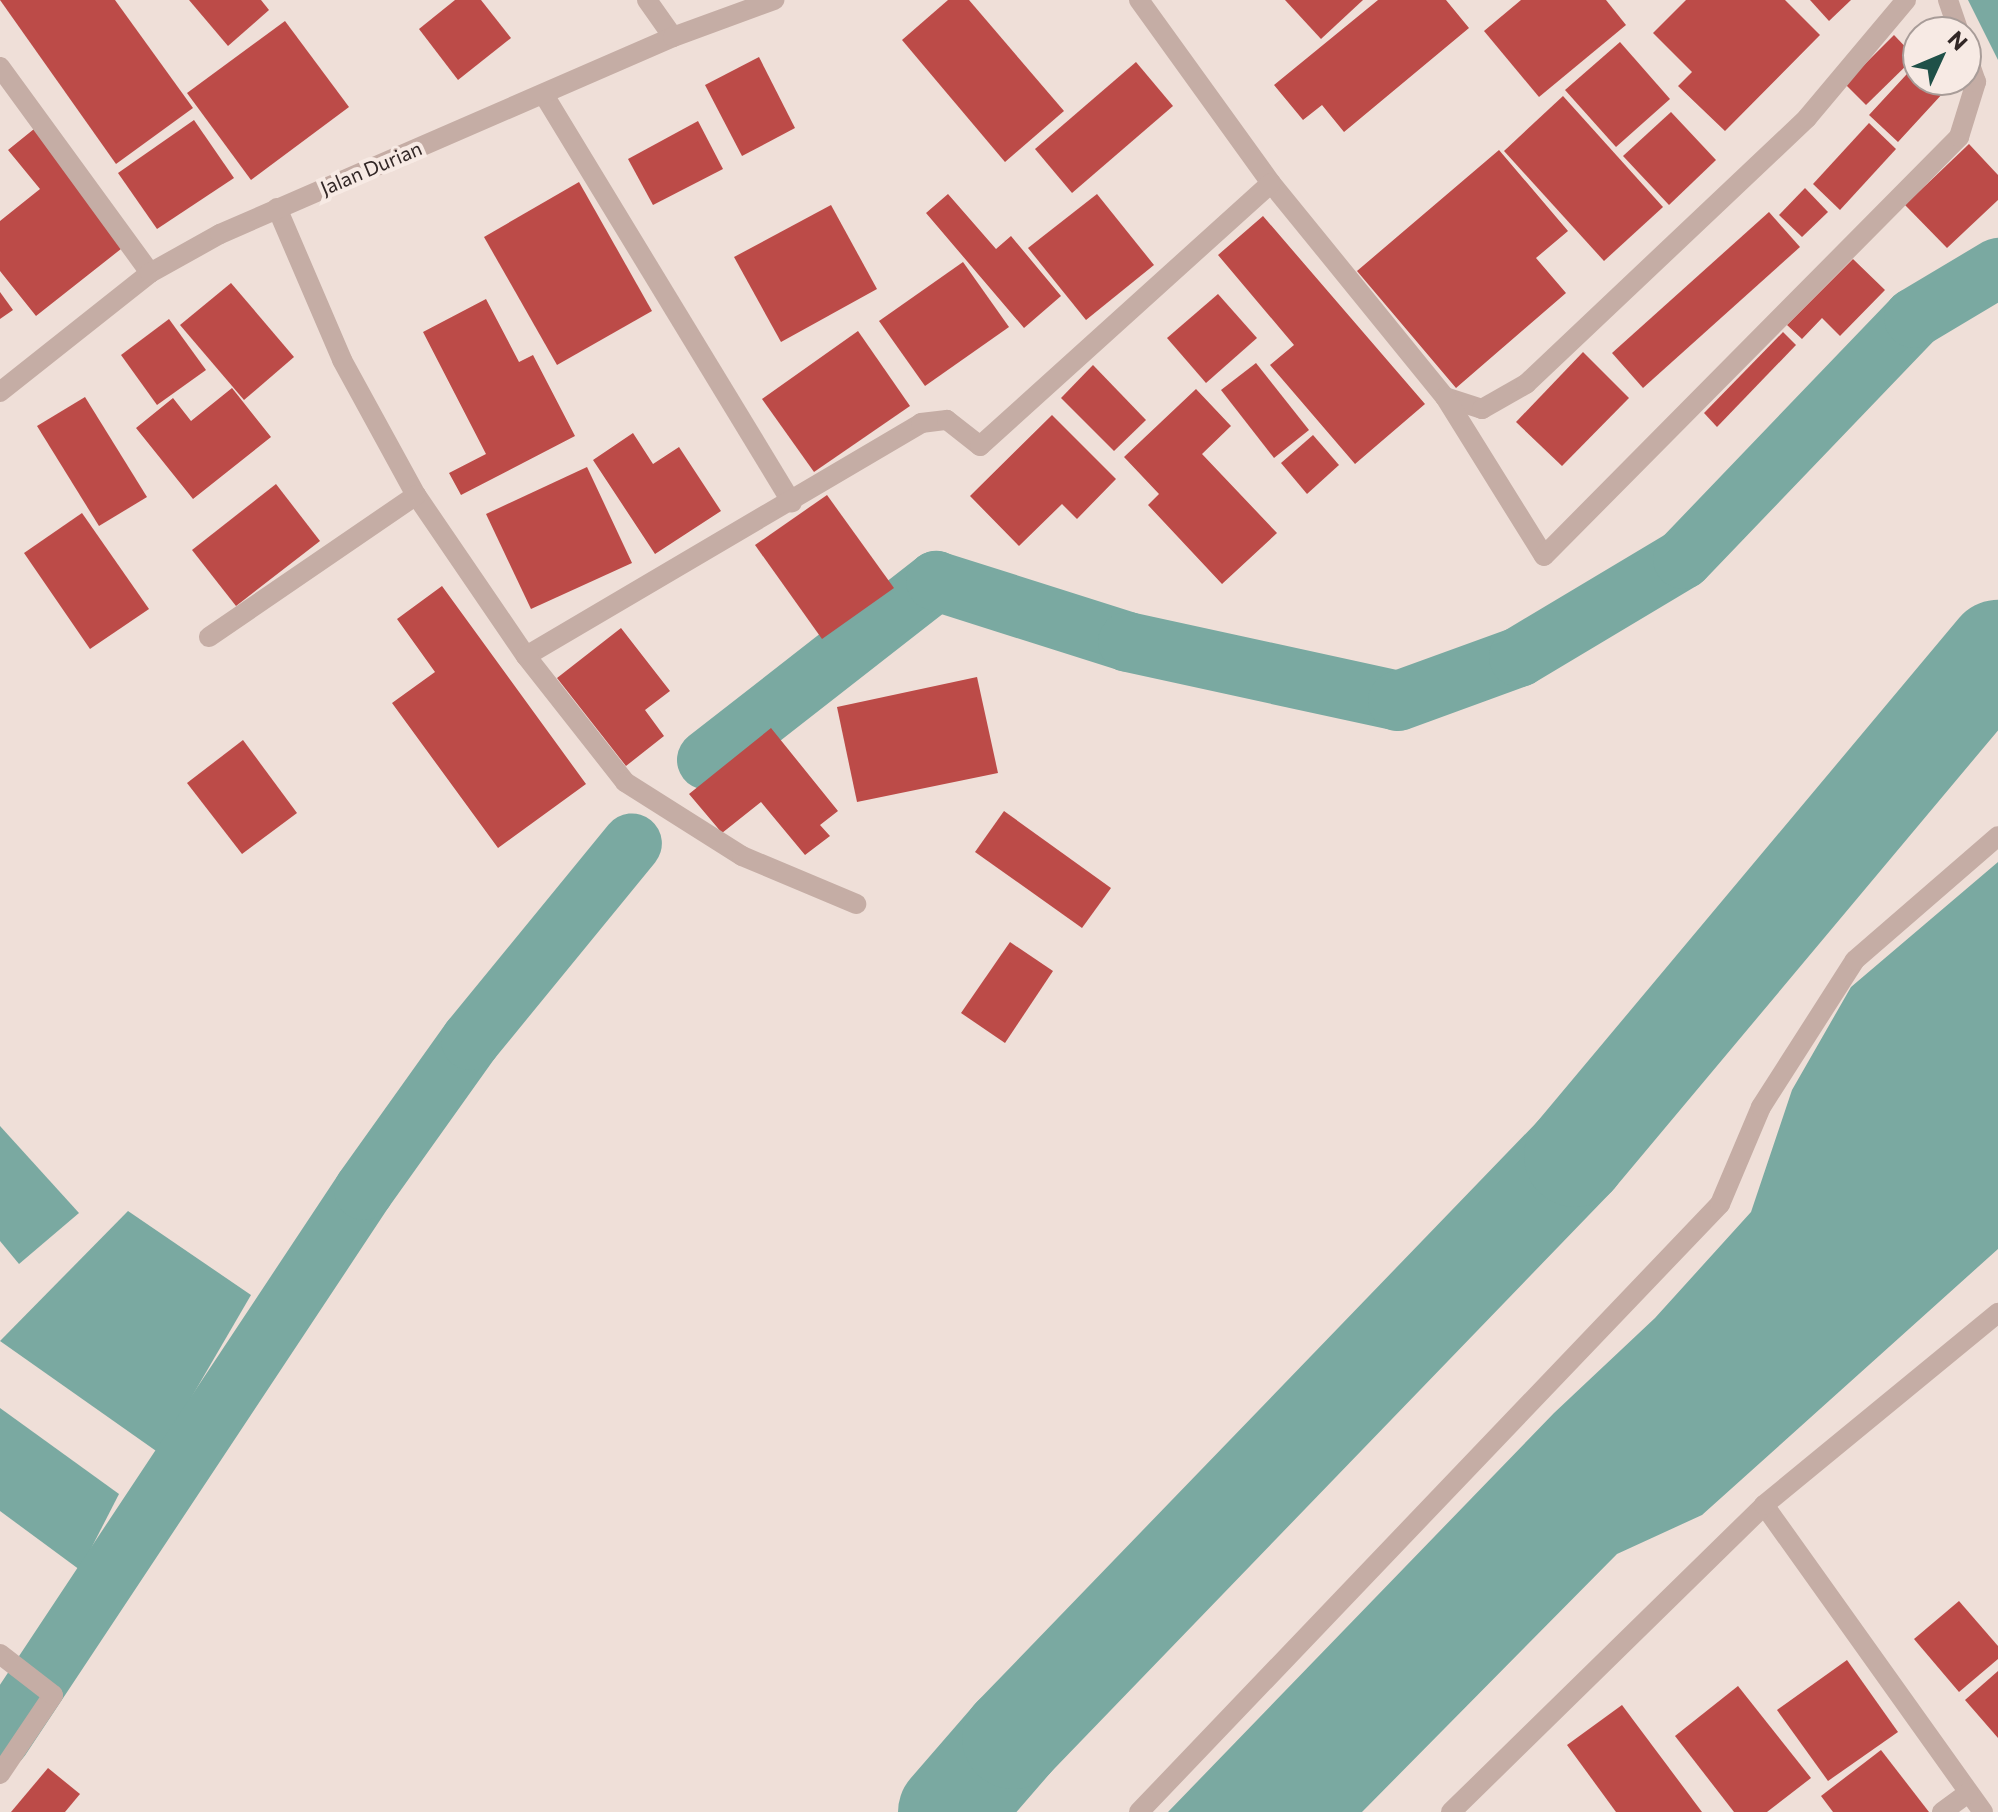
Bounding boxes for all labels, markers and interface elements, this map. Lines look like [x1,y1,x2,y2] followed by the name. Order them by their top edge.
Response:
[1902,16,1982,96] north arrow
[1943,25,1974,56] text: N
[317,136,425,200] street label: Jalan Durian

